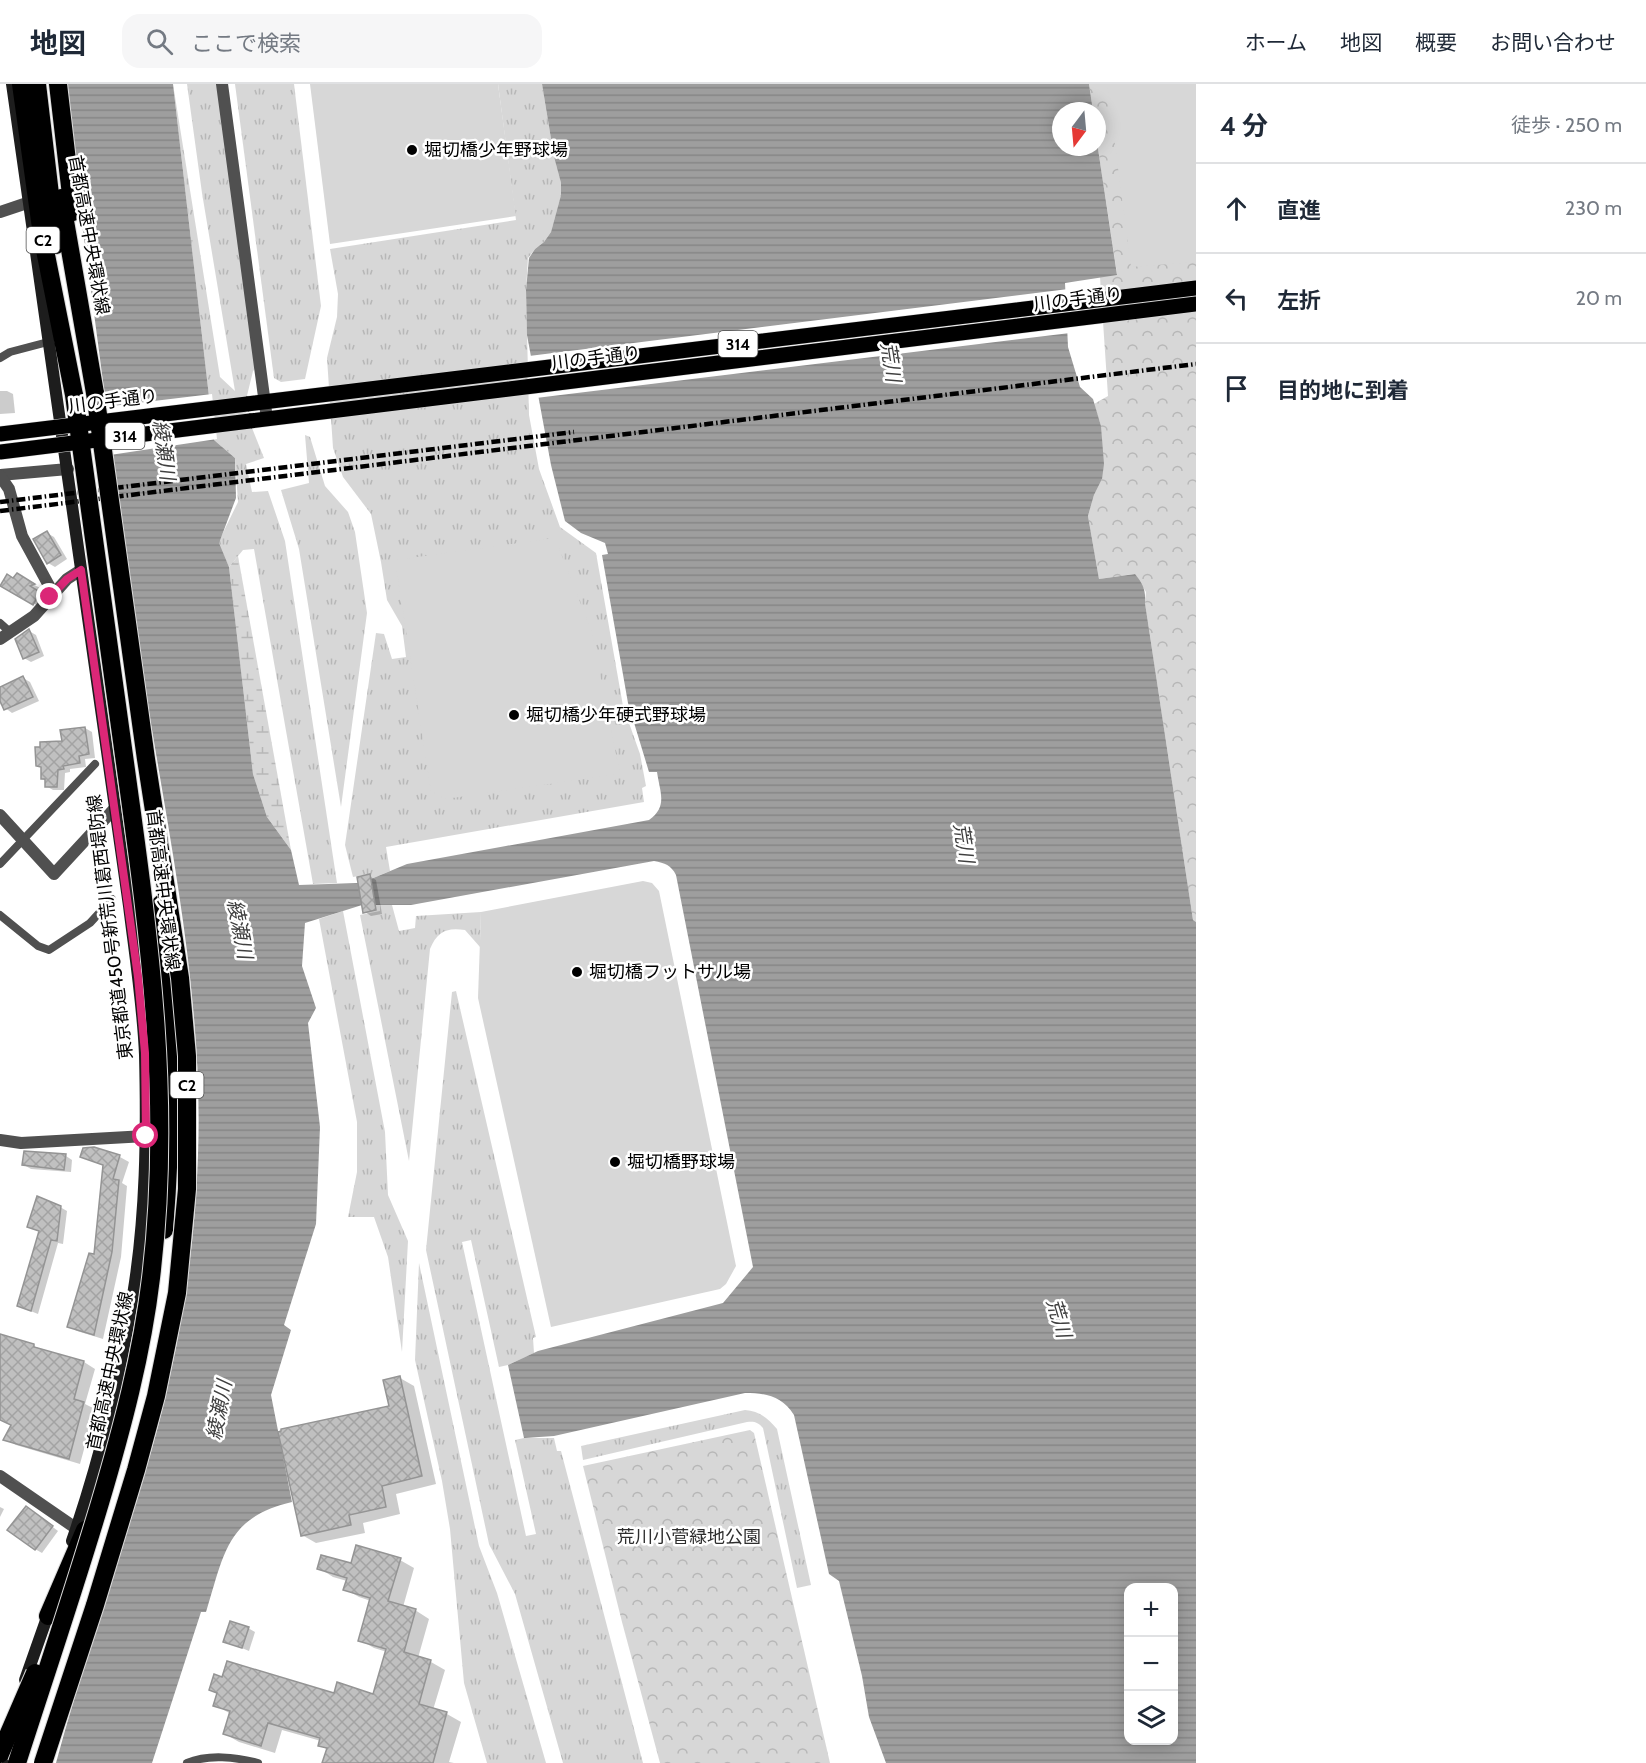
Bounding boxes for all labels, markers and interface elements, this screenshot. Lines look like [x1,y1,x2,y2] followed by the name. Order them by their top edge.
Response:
[122,14,542,68] search box
[143,25,176,58] icon: search
[30,26,86,60] text: 地図
[191,30,301,57] text: ここで検索
[1245,30,1307,55] text: ホーム
[1340,30,1382,55] text: 地図
[1415,30,1457,55] text: 概要
[1490,30,1616,55] text: お問い合わせ
[1052,102,1106,156] north arrow
[1220,110,1268,142] text: 4 分
[1511,113,1622,137] text: 徒歩 · 250 m
[424,139,568,161] place label: 堀切橋少年野球場
[405,143,419,157] marker: 堀切橋少年野球場
[64,153,114,317] street label: 首都高速中央環状線
[1220,192,1253,225] icon: ahead
[1565,196,1622,220] text: 230 m
[1277,197,1321,224] text: 直進
[26,227,60,253] road number: C2
[1220,282,1253,315] icon: left
[1032,283,1124,315] street label: 川の手通り
[1576,286,1622,310] text: 20 m
[1277,287,1321,314] text: 左折
[718,331,758,357] road number: 314
[876,340,906,386] water label: 荒川
[550,342,642,374] street label: 川の手通り
[1220,372,1253,405] icon: arrive
[1277,377,1409,404] text: 目的地に到着
[67,385,159,417] street label: 川の手通り
[148,419,180,483] water label: 綾瀬川
[106,423,144,449] road number: 314
[36,583,62,609] route end
[526,704,706,726] place label: 堀切橋少年硬式野球場
[507,708,521,722] marker: 堀切橋少年硬式野球場
[83,793,137,1061] street label: 東京都道450号新荒川葛西堤防線
[142,808,184,972] street label: 首都高速中央環状線
[949,821,979,867] water label: 荒川
[222,897,258,963] water label: 綾瀬川
[589,961,751,983] place label: 堀切橋フットサル場
[570,965,584,979] marker: 堀切橋フットサル場
[170,1072,204,1098] road number: C2
[132,1122,158,1148] route start
[627,1151,735,1173] place label: 堀切橋野球場
[608,1155,622,1169] marker: 堀切橋野球場
[82,1289,138,1453] street label: 首都高速中央環状線
[1042,1295,1077,1343] water label: 荒川
[201,1376,237,1442] water label: 綾瀬川
[617,1526,761,1548] park label: 荒川小菅緑地公園
[1124,1583,1178,1745] map controls
[1124,1583,1178,1637] button: +
[1124,1637,1178,1691] button: −
[1124,1691,1178,1745] button: layers

